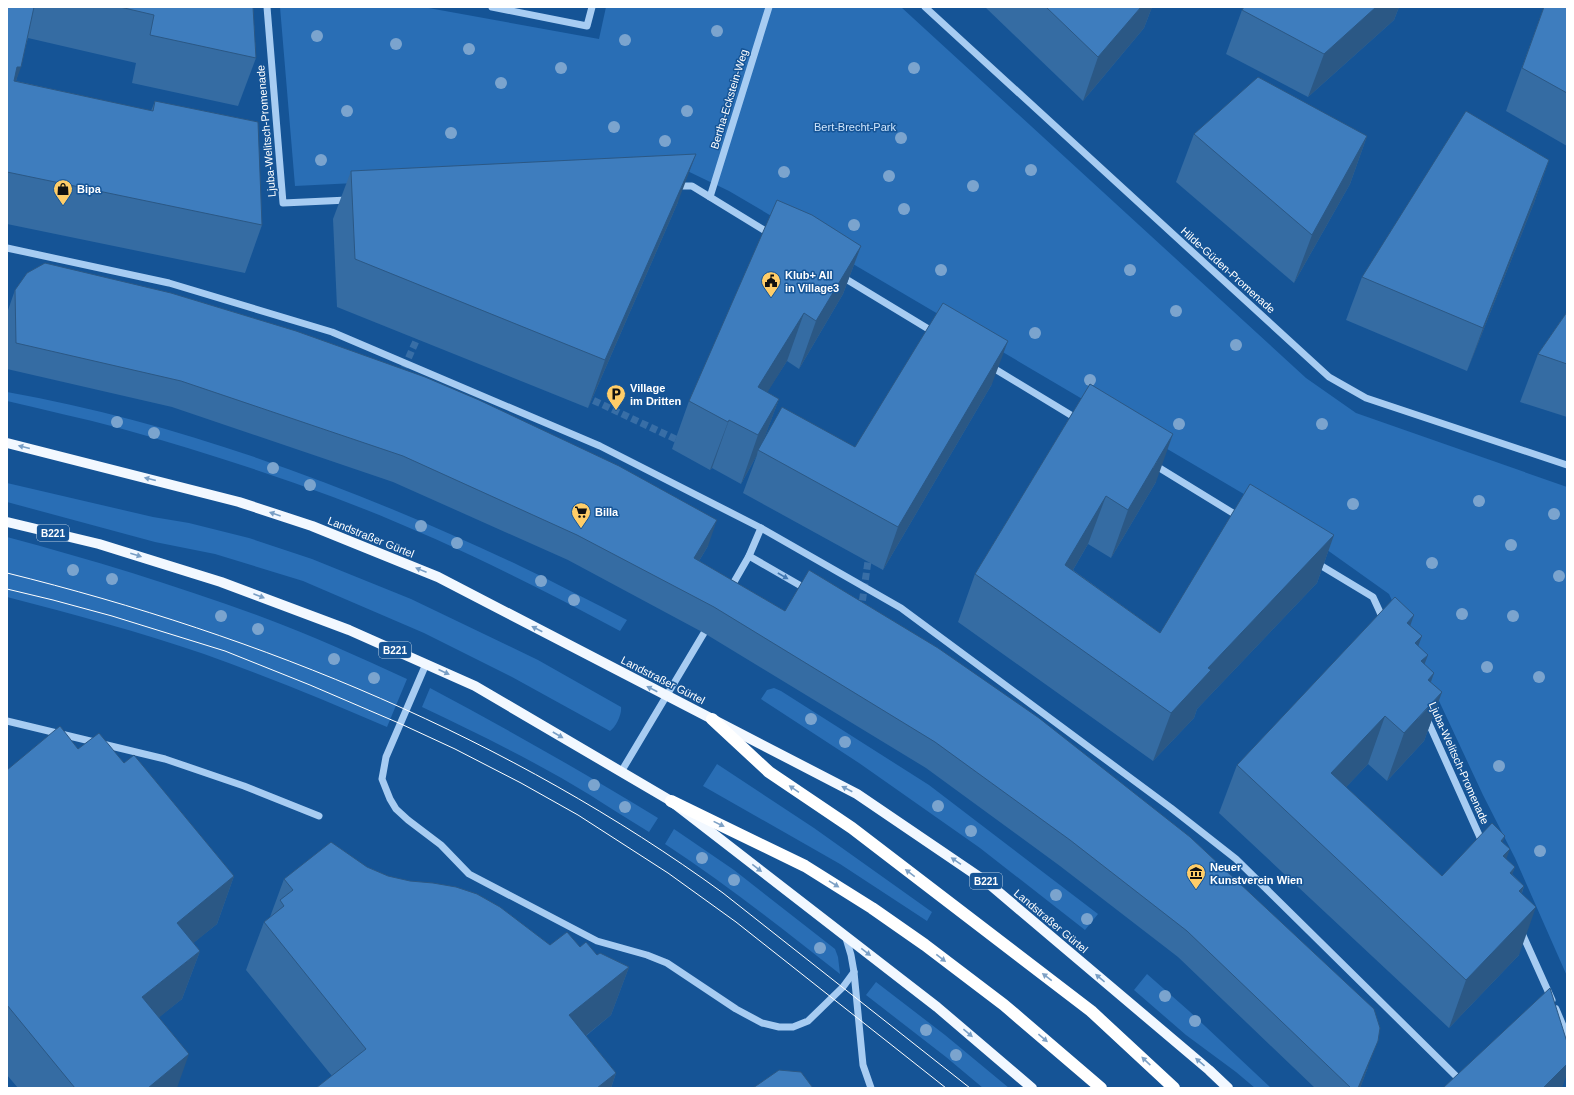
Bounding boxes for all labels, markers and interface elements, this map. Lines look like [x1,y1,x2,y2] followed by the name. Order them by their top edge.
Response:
[708,48,750,150] street label: Bertha-Eckstein-Weg
[254,64,278,198] street label: Ljuba-Welitsch-Promenade
[814,121,896,133] park label: Bert-Brecht-Park
[52,178,74,206] shop icon: Bipa
[77,183,102,195] place label: Bipa
[1179,225,1277,315] street label: Hilde-Güden-Promenade
[785,269,839,294] place label: Klub+ All in Village3
[760,270,782,298] public building icon: Klub+ All in Village3
[630,382,682,407] place label: Village im Dritten
[605,383,627,411] parking icon: Village im Dritten
[18,444,30,450] one-way arrow
[144,476,156,482] one-way arrow
[570,501,592,529] supermarket icon: Billa
[595,506,619,518] place label: Billa
[269,511,281,517] one-way arrow
[326,514,416,560] street label: Landstraßer Gürtel
[37,525,69,541] road number: B221
[130,552,142,558] one-way arrow
[414,567,426,573] one-way arrow
[777,572,789,579] one-way arrow
[254,594,266,600] one-way arrow
[531,625,543,632] one-way arrow
[379,642,411,658] road number: B221
[619,654,707,706] street label: Landstraßer Gürtel
[439,669,450,675] one-way arrow
[647,685,658,692] one-way arrow
[1427,700,1491,826] street label: Ljuba-Welitsch-Promenade
[552,731,564,738] one-way arrow
[788,785,799,793] one-way arrow
[842,786,853,793] one-way arrow
[713,821,724,827] one-way arrow
[951,857,961,865] one-way arrow
[1210,861,1303,886] place label: Neuer Kunstverein Wien
[1185,862,1207,890] museum icon: Neuer Kunstverein Wien
[751,864,762,873] one-way arrow
[905,869,916,877] one-way arrow
[970,873,1002,889] road number: B221
[829,880,839,888] one-way arrow
[1012,887,1090,955] street label: Landstraßer Gürtel
[861,948,872,956] one-way arrow
[936,953,946,961] one-way arrow
[1042,973,1053,981] one-way arrow
[1095,973,1106,982] one-way arrow
[963,1029,973,1038] one-way arrow
[1038,1033,1048,1042] one-way arrow
[1141,1057,1151,1066] one-way arrow
[1194,1057,1205,1066] one-way arrow

